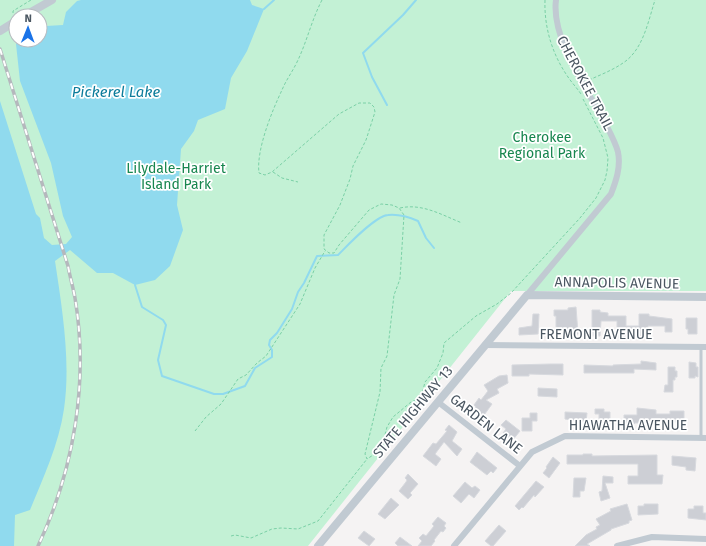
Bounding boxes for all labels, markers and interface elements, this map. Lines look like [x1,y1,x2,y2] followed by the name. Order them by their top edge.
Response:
[8,8,48,48] north arrow
[24,12,32,25] text: N
[553,33,617,133] street label: CHEROKEE TRAIL
[72,83,160,101] water label: Pickerel Lake
[499,129,586,162] park label: Cherokee Regional Park
[126,160,227,193] park label: Lilydale-Harriet Island Park
[554,273,680,293] street label: ANNAPOLIS AVENUE
[539,326,653,343] street label: FREMONT AVENUE
[370,362,456,462] street label: STATE HIGHWAY 13
[446,390,526,458] street label: GARDEN LANE
[569,417,687,434] street label: HIAWATHA AVENUE

